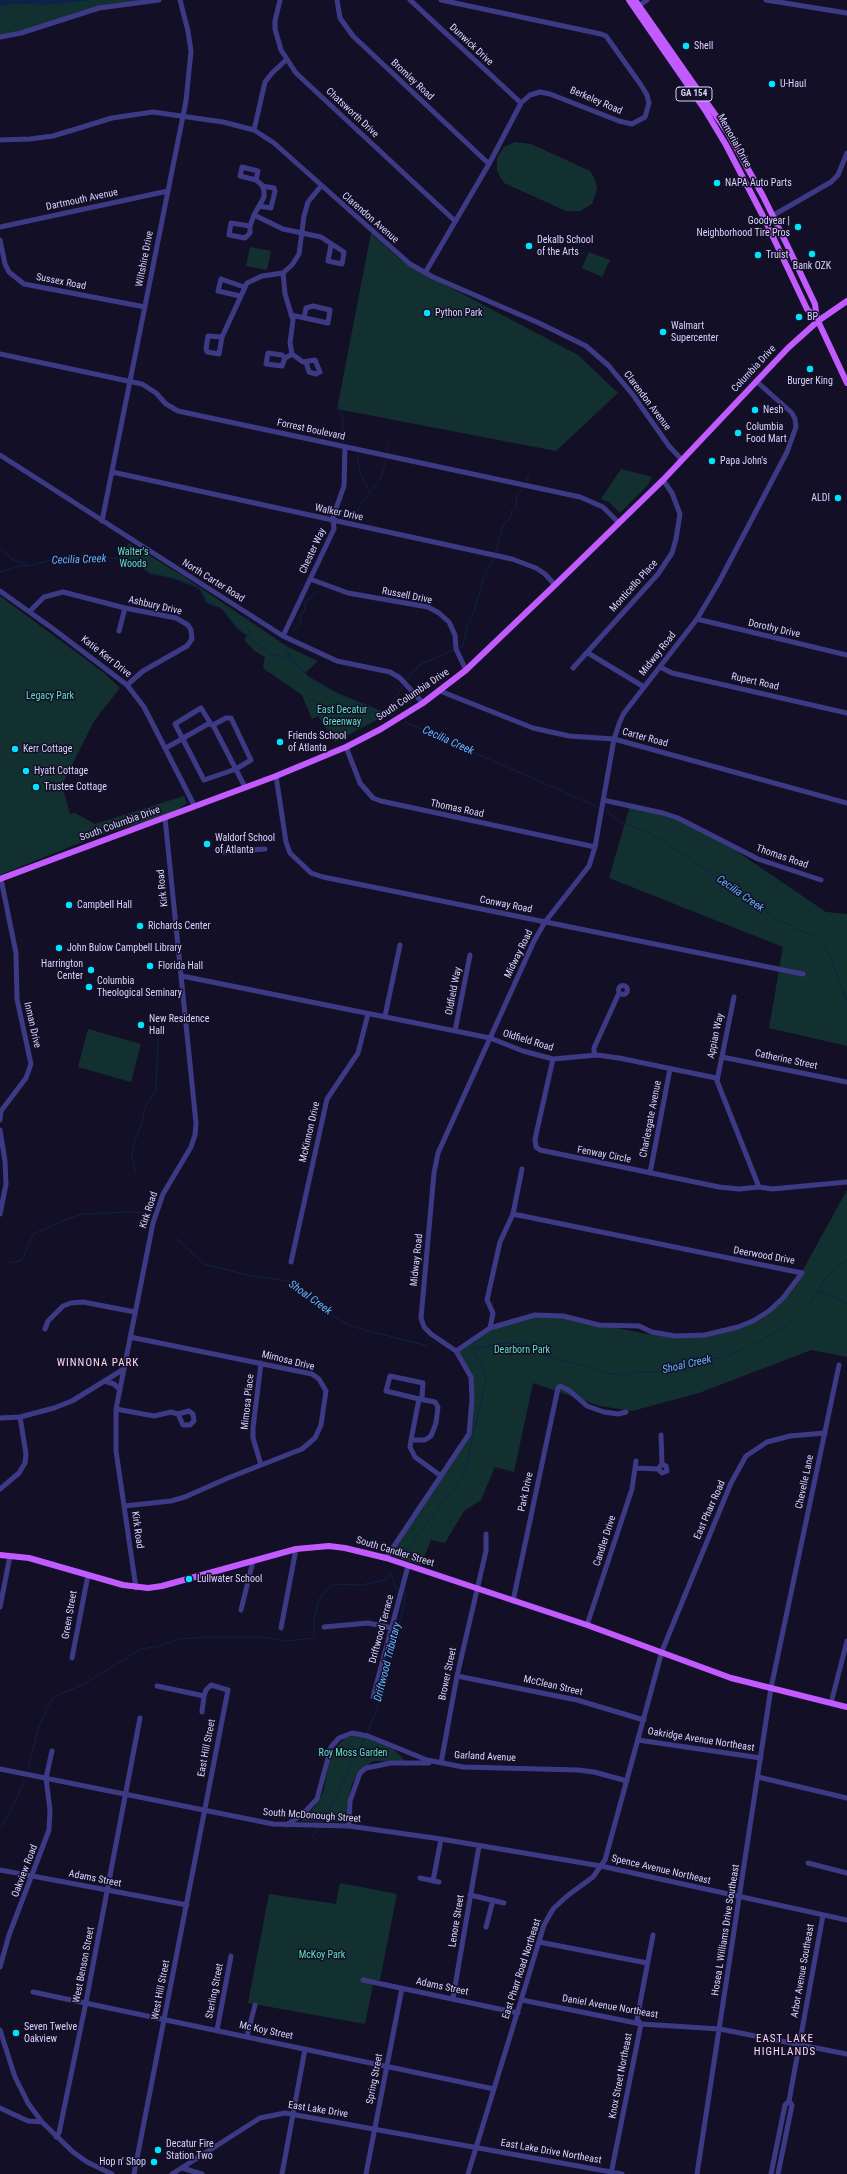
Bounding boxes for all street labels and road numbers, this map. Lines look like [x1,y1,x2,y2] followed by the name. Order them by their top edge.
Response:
[447,22,495,68] street label: Dunwick Drive
[388,57,436,103] street label: Bromley Road
[568,85,624,117] street label: Berkeley Road
[323,86,381,140] street label: Chatsworth Drive
[676,87,712,101] road number: GA 154
[714,112,754,170] street label: Memorial Drive
[45,187,119,213] street label: Dartmouth Avenue
[339,190,401,246] street label: Clarendon Avenue
[134,230,156,288] street label: Wiltshire Drive
[35,271,87,293] street label: Sussex Road
[729,343,779,395] street label: Columbia Drive
[621,369,673,433] street label: Clarendon Avenue
[276,417,346,443] street label: Forrest Boulevard
[314,502,364,524] street label: Walker Drive
[297,526,329,576] street label: Chester Way
[180,557,246,605] street label: North Carter Road
[608,558,660,614] street label: Monticello Place
[381,585,433,607] street label: Russell Drive
[127,594,183,618] street label: Ashbury Drive
[747,617,801,641] street label: Dorothy Drive
[637,630,679,678] street label: Midway Road
[78,634,134,680] street label: Katie Kerr Drive
[375,666,451,724] street label: South Columbia Drive
[730,671,780,693] street label: Rupert Road
[621,726,669,750] street label: Carter Road
[429,797,485,821] street label: Thomas Road
[78,804,162,844] street label: South Columbia Drive
[754,842,810,872] street label: Thomas Road
[155,869,171,907] street label: Kirk Road
[479,894,533,916] street label: Conway Road
[502,928,536,980] street label: Midway Road
[443,966,465,1016] street label: Oldfield Way
[21,1001,43,1049] street label: Inman Drive
[705,1012,727,1060] street label: Appian Way
[501,1028,555,1054] street label: Oldfield Road
[754,1048,818,1072] street label: Catherine Street
[638,1079,664,1159] street label: Charlesgate Avenue
[297,1101,323,1163] street label: McKinnon Drive
[576,1144,632,1166] street label: Fenway Circle
[137,1190,161,1230] street label: Kirk Road
[408,1233,426,1287] street label: Midway Road
[732,1245,796,1267] street label: Deerwood Drive
[260,1349,316,1373] street label: Mimosa Drive
[239,1374,257,1430] street label: Mimosa Place
[793,1454,817,1510] street label: Chevelle Lane
[516,1471,536,1513] street label: Park Drive
[692,1479,728,1541] street label: East Pharr Road
[128,1511,146,1549] street label: Kirk Road
[591,1514,619,1568] street label: Candler Drive
[354,1534,436,1570] street label: South Candler Street
[60,1590,80,1640] street label: Green Street
[367,1593,397,1665] street label: Driftwood Terrace
[437,1647,459,1701] street label: Brower Street
[522,1673,584,1699] street label: McClean Street
[196,1718,218,1778] street label: East Hill Street
[647,1726,755,1754] street label: Oakridge Avenue Northeast
[454,1749,516,1765] street label: Garland Avenue
[263,1807,361,1825] street label: South McDonough Street
[9,1843,41,1899] street label: Oakview Road
[610,1853,712,1887] street label: Spence Avenue Northeast
[710,1864,742,1996] street label: Hosea L Williams Drive Southeast
[68,1868,122,1890] street label: Adams Street
[447,1894,467,1948] street label: Lenore Street
[500,1917,544,2021] street label: East Pharr Road Northeast
[789,1923,817,2019] street label: Arbor Avenue Southeast
[71,1926,97,2004] street label: West Benson Street
[149,1959,173,2021] street label: West Hill Street
[204,1962,226,2020] street label: Sterling Street
[415,1976,469,1998] street label: Adams Street
[561,1993,659,2021] street label: Daniel Avenue Northeast
[238,2019,294,2043] street label: Mc Koy Street
[607,2032,635,2120] street label: Knox Street Northeast
[364,2053,386,2105] street label: Spring Street
[287,2099,349,2121] street label: East Lake Drive
[500,2137,602,2167] street label: East Lake Drive Northeast

